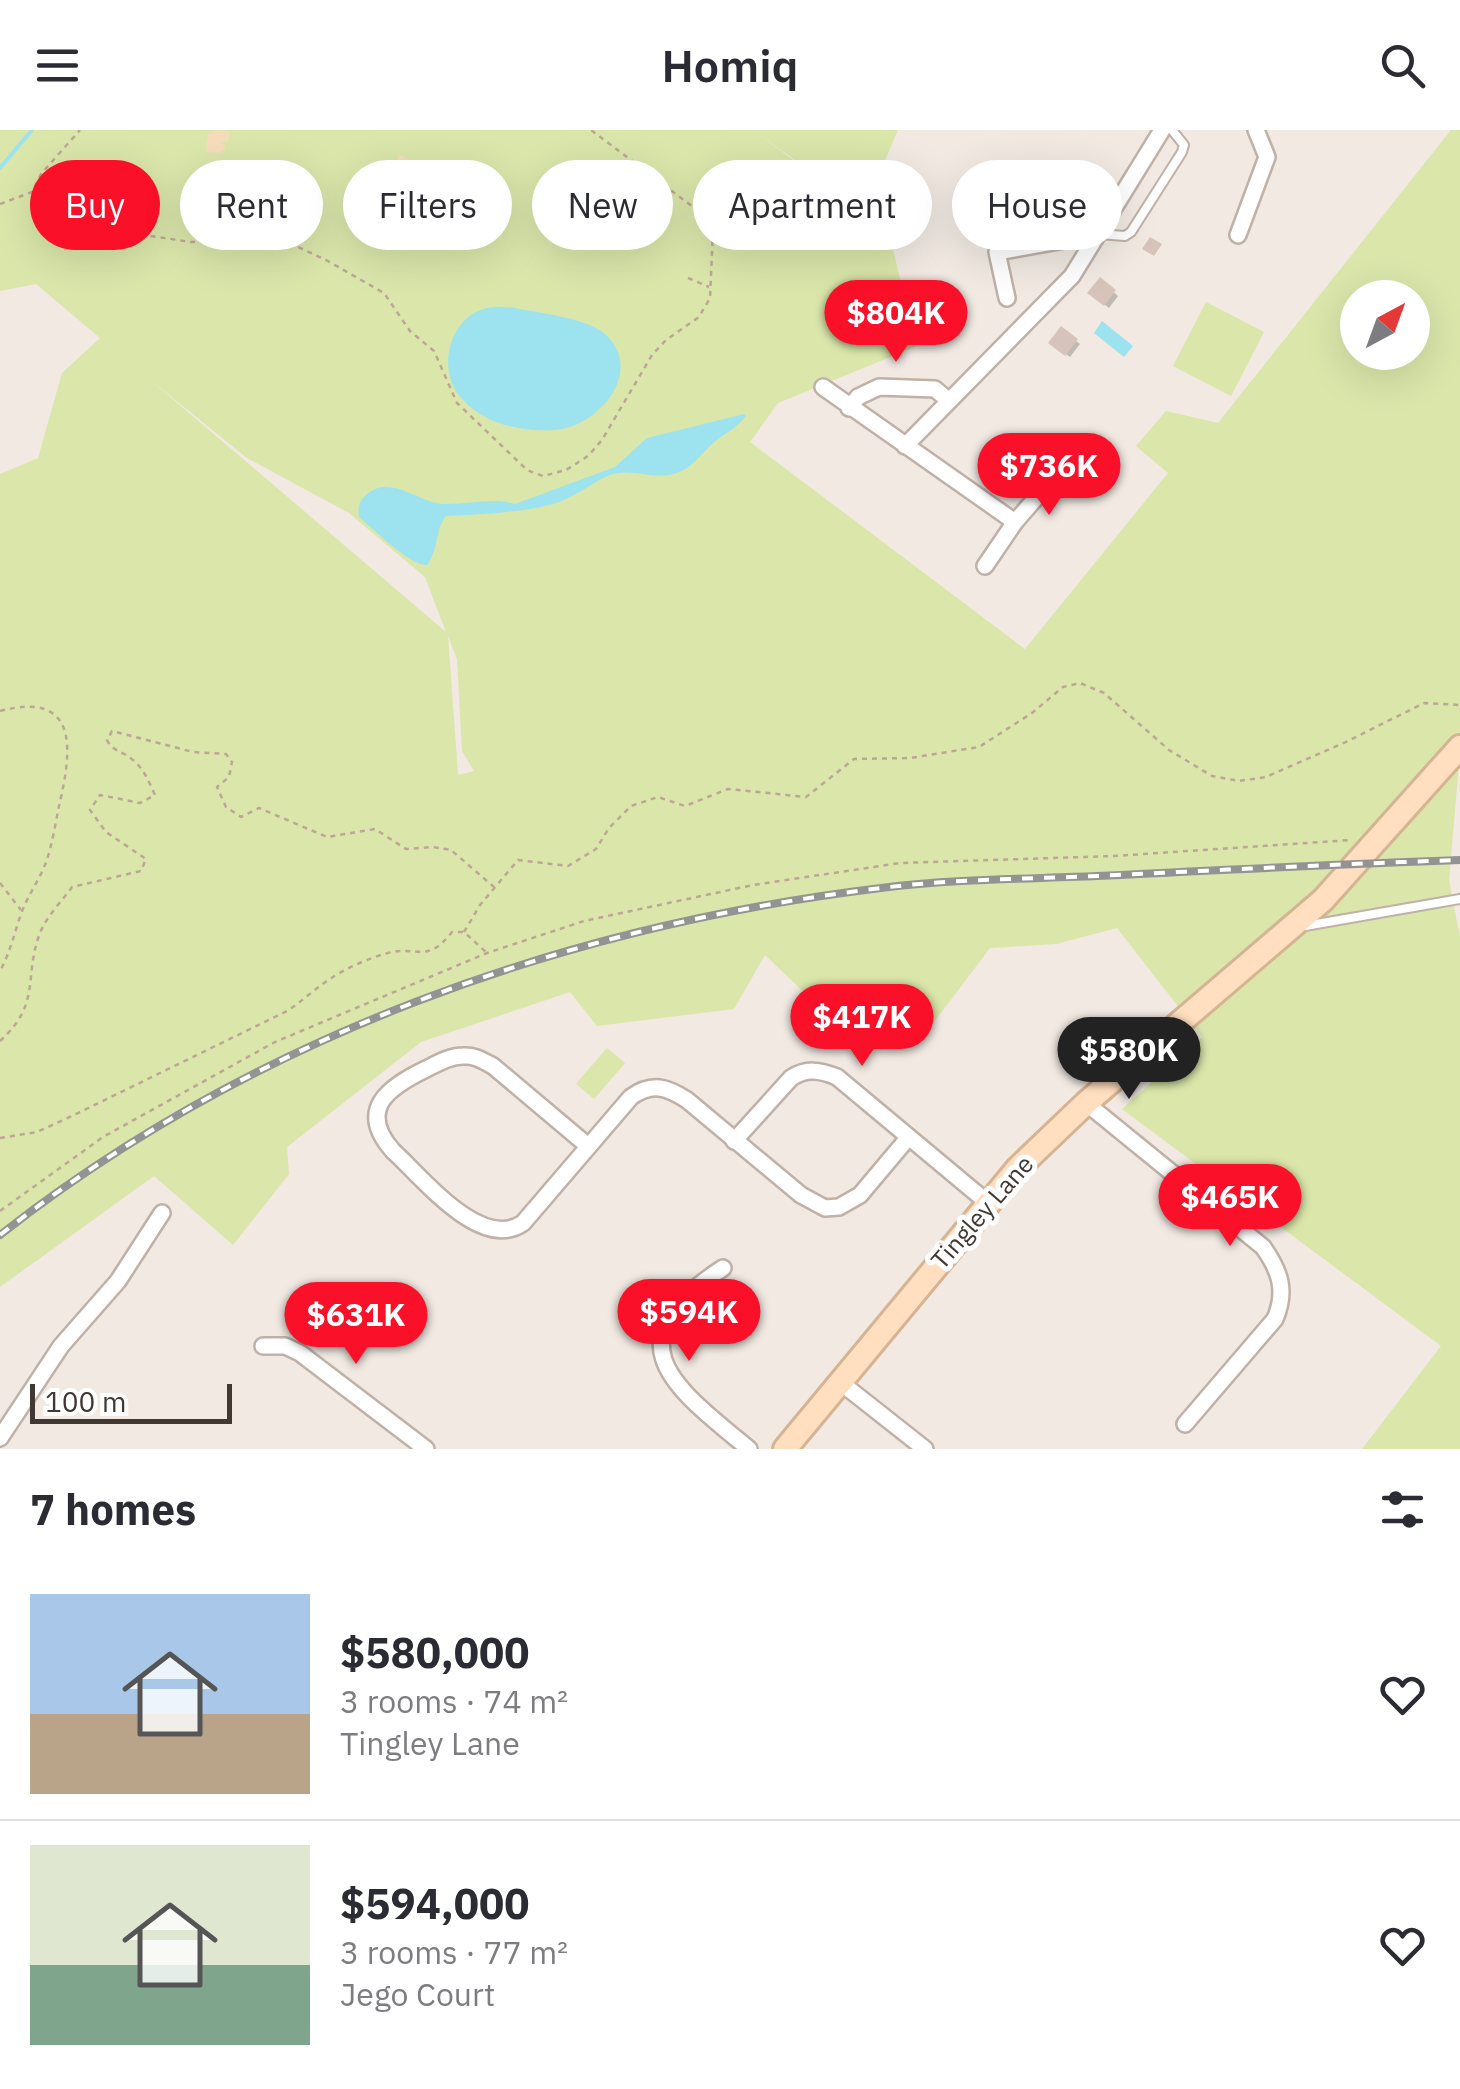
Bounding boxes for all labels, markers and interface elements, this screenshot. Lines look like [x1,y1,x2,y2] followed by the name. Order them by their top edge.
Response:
[661,36,799,94] text: Homiq
[30,38,85,93] icon: menu
[1375,38,1430,93] icon: search
[30,160,160,250] chip: Buy
[180,160,323,250] chip: Rent
[343,160,512,250] chip: Filters
[532,160,673,250] chip: New
[693,160,932,250] chip: Apartment
[952,160,1122,250] chip: House
[826,280,966,365] pin: $804K
[1340,280,1430,370] north arrow
[1340,280,1430,370] map controls
[846,291,946,333] text: $804K
[979,433,1119,518] pin: $736K
[999,444,1099,486] text: $736K
[792,984,932,1069] pin: $417K
[812,995,912,1037] text: $417K
[1059,1017,1199,1102] pin: $580K
[1079,1028,1179,1070] text: $580K
[923,1148,1040,1276] street label: Tingley Lane
[1160,1164,1300,1249] pin: $465K
[1180,1175,1280,1217] text: $465K
[619,1279,759,1364] pin: $594K
[286,1282,426,1367] pin: $631K
[639,1290,739,1332] text: $594K
[306,1293,406,1335] text: $631K
[30,1379,232,1424] scale bar
[45,1383,126,1420] text: 100 m
[30,1482,196,1537] text: 7 homes
[1375,1482,1430,1537] icon: filters
[340,1625,529,1680] text: $580,000
[110,1634,230,1754] icon: home
[1375,1667,1430,1722] icon: heart
[340,1680,568,1722] text: 3 rooms · 74 m²
[340,1722,520,1764] text: Tingley Lane
[340,1876,529,1931] text: $594,000
[110,1885,230,2005] icon: home
[1375,1918,1430,1973] icon: heart
[340,1931,568,1973] text: 3 rooms · 77 m²
[340,1973,495,2015] text: Jego Court

